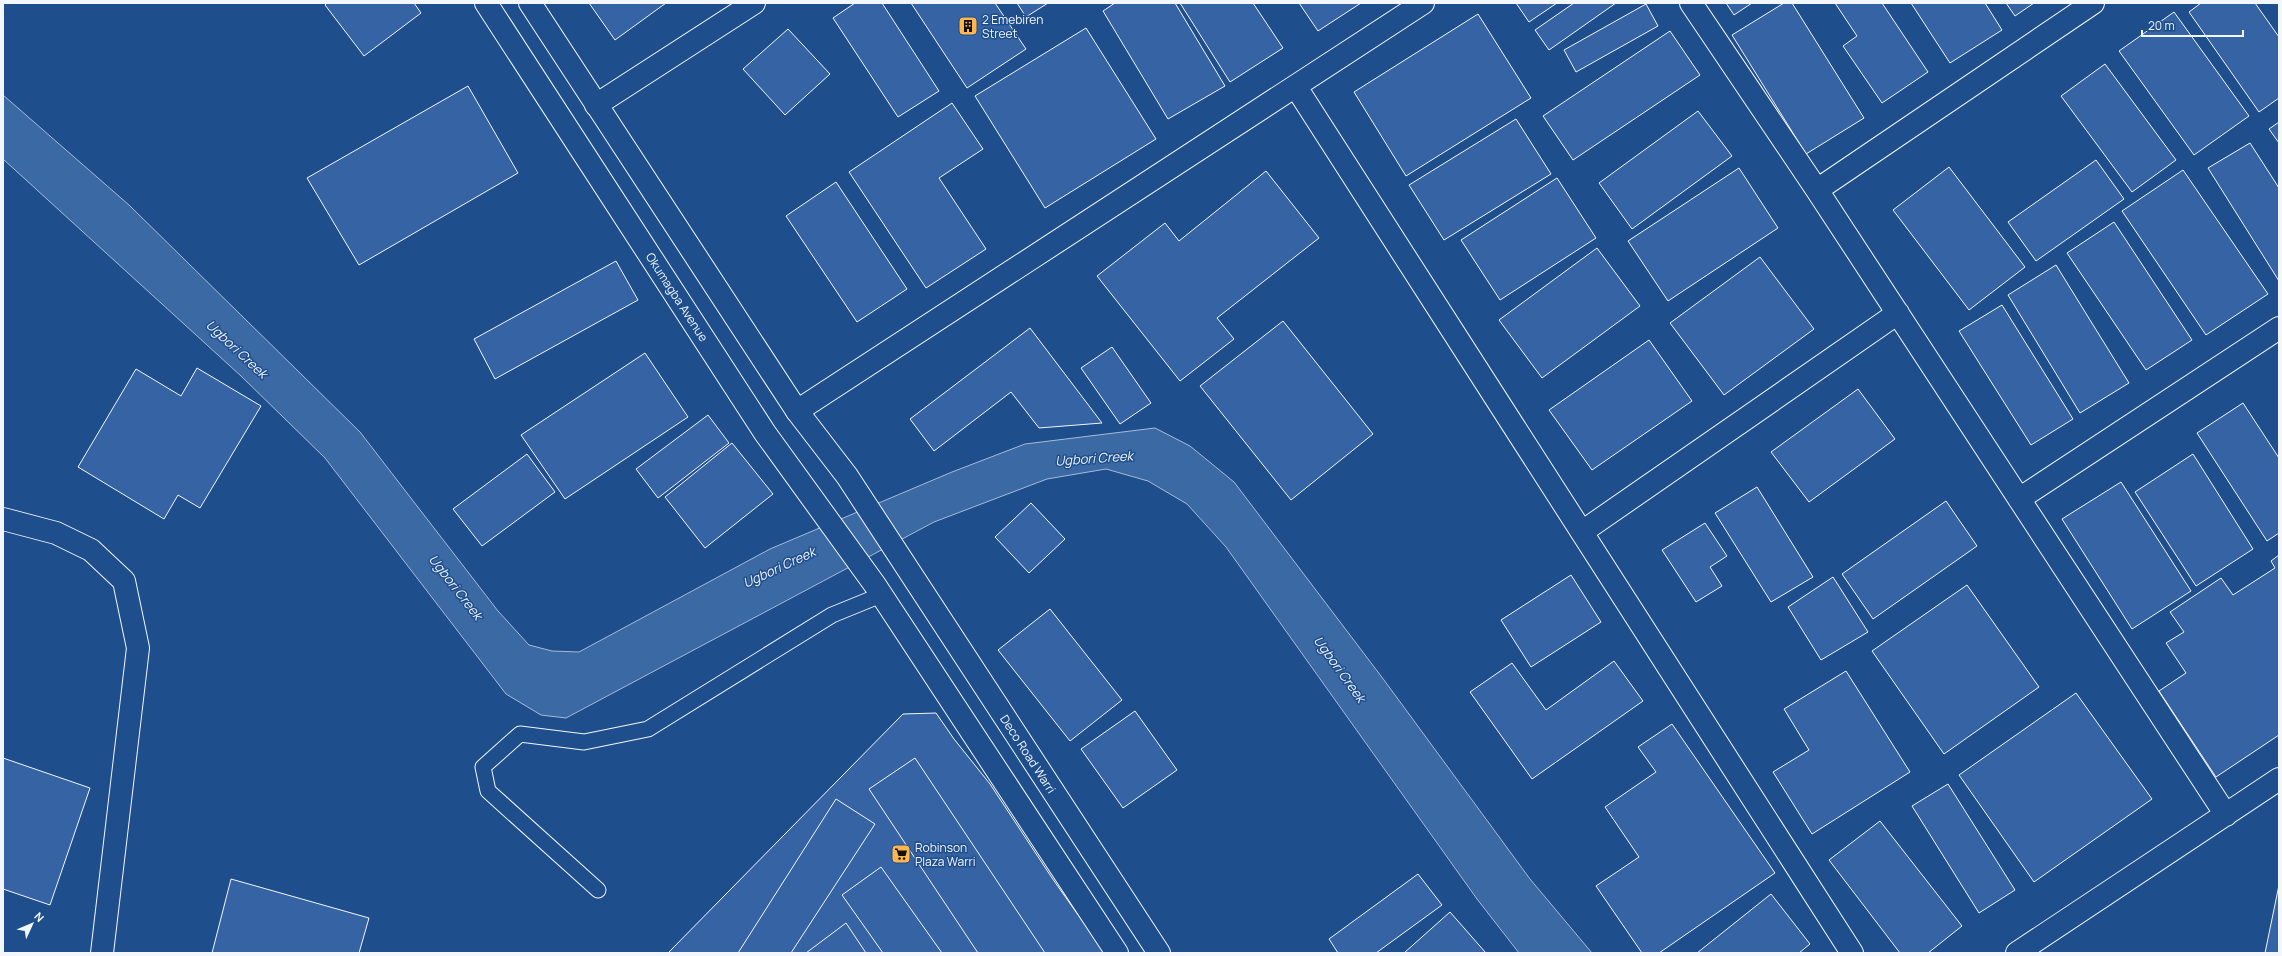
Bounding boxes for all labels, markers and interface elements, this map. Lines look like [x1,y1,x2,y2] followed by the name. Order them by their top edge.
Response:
[982,11,1043,42] place label: 2 Emebiren Street
[2142,12,2243,38] scale bar
[957,15,979,37] building icon: 2 Emebiren Street
[2148,17,2175,34] text: 20 m
[642,249,712,345] street label: Okumagba Avenue
[202,316,274,384] water label: Ugbori Creek
[1054,446,1136,470] water label: Ugbori Creek
[740,541,820,592] water label: Ugbori Creek
[425,551,489,625] water label: Ugbori Creek
[1310,632,1372,708] water label: Ugbori Creek
[996,711,1060,797] street label: Deco Road Warri
[915,839,976,870] place label: Robinson Plaza Warri
[890,843,912,865] supermarket icon: Robinson Plaza Warri
[12,904,52,944] north arrow
[31,909,48,925] text: N

